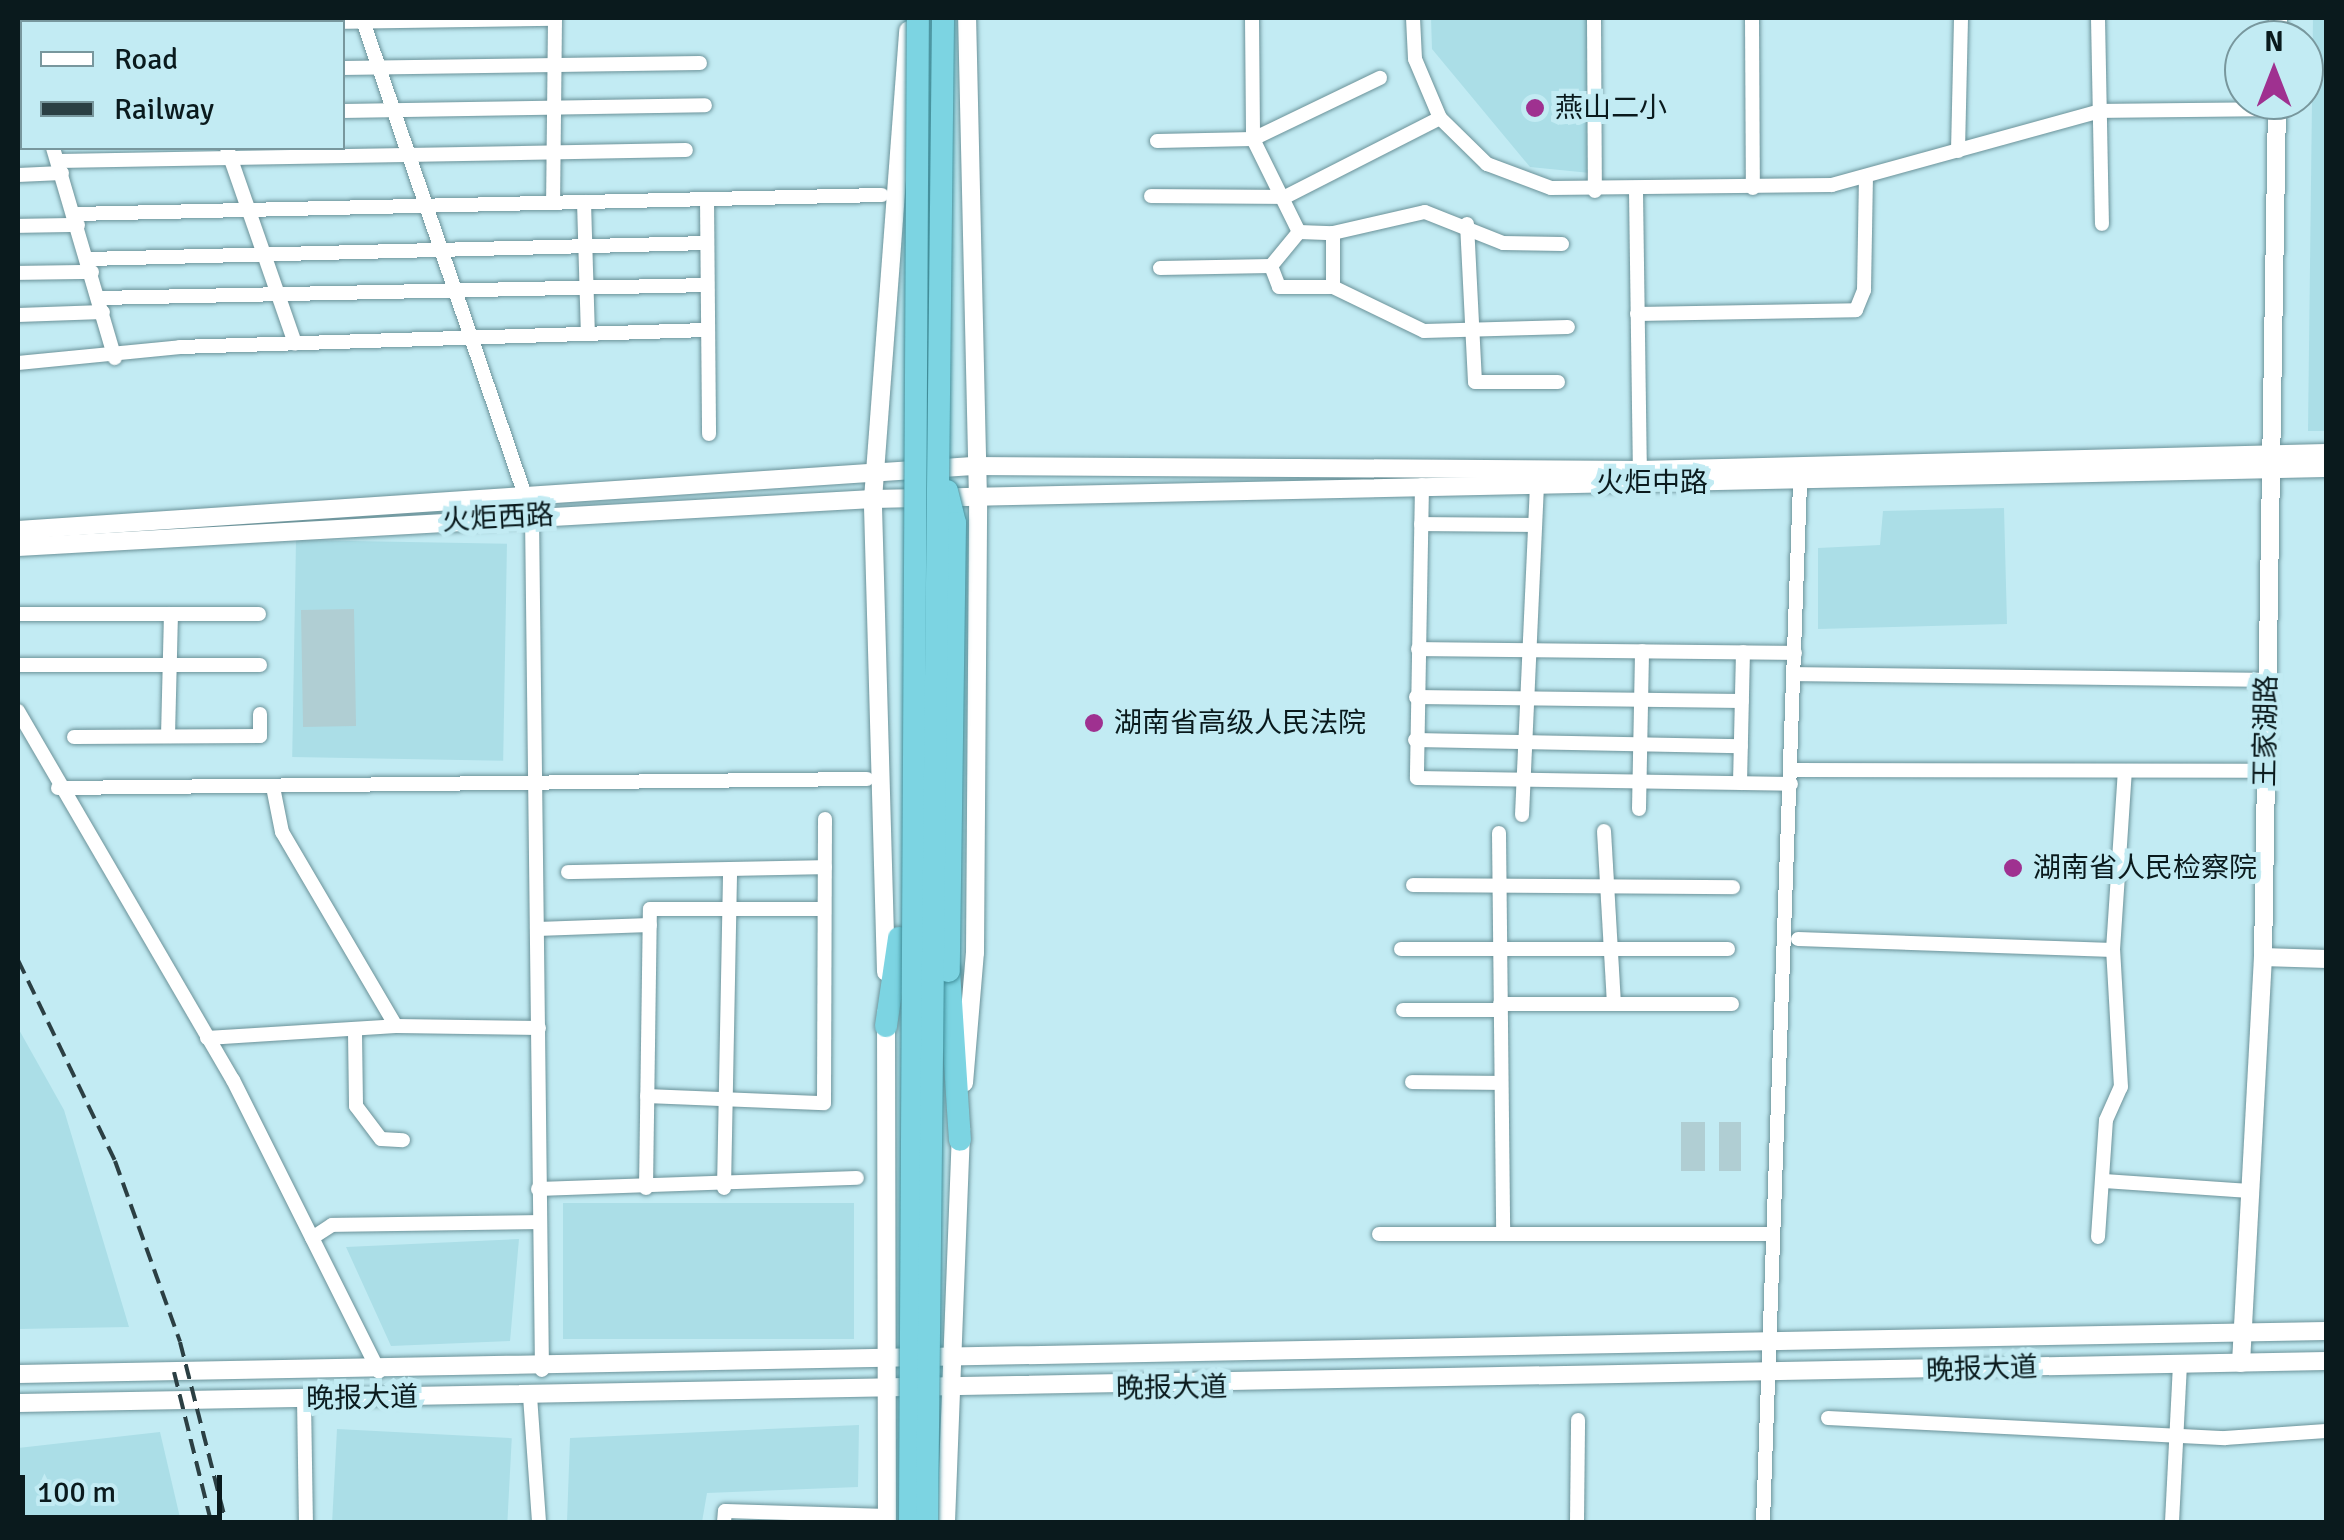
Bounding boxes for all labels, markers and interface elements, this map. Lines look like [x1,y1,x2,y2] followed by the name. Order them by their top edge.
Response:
[20,20,345,150] legend
[2224,20,2324,120] north arrow
[2264,25,2284,59] text: N
[114,41,178,78] text: Road
[114,91,214,128] text: Railway
[1555,91,1667,125] place label: 燕山二小
[1524,97,1546,119] marker: 燕山二小
[1596,466,1708,500] street label: 火炬中路
[441,498,555,538] street label: 火炬西路
[2248,675,2284,787] street label: 王家湖路
[1114,706,1366,740] place label: 湖南省高级人民法院
[1083,712,1105,734] marker: 湖南省高级人民法院
[2033,851,2257,885] place label: 湖南省人民检察院
[2002,857,2024,879] marker: 湖南省人民检察院
[1925,1350,2039,1388] street label: 晚报大道
[1116,1370,1228,1406] street label: 晚报大道
[306,1380,418,1416] street label: 晚报大道
[25,1455,228,1517] scale bar
[37,1474,116,1511] text: 100 m

